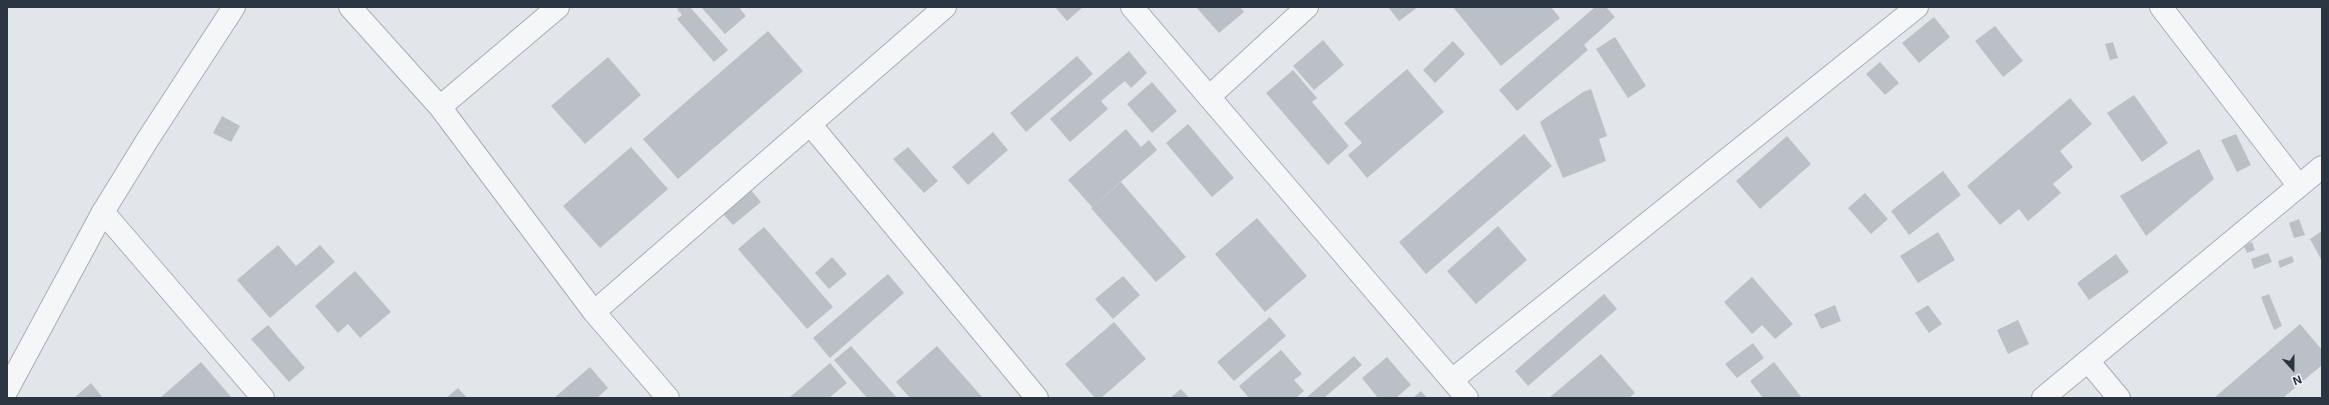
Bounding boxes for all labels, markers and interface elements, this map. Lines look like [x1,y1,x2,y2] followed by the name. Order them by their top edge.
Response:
[2273,349,2313,389] north arrow
[2291,372,2304,388] text: N

